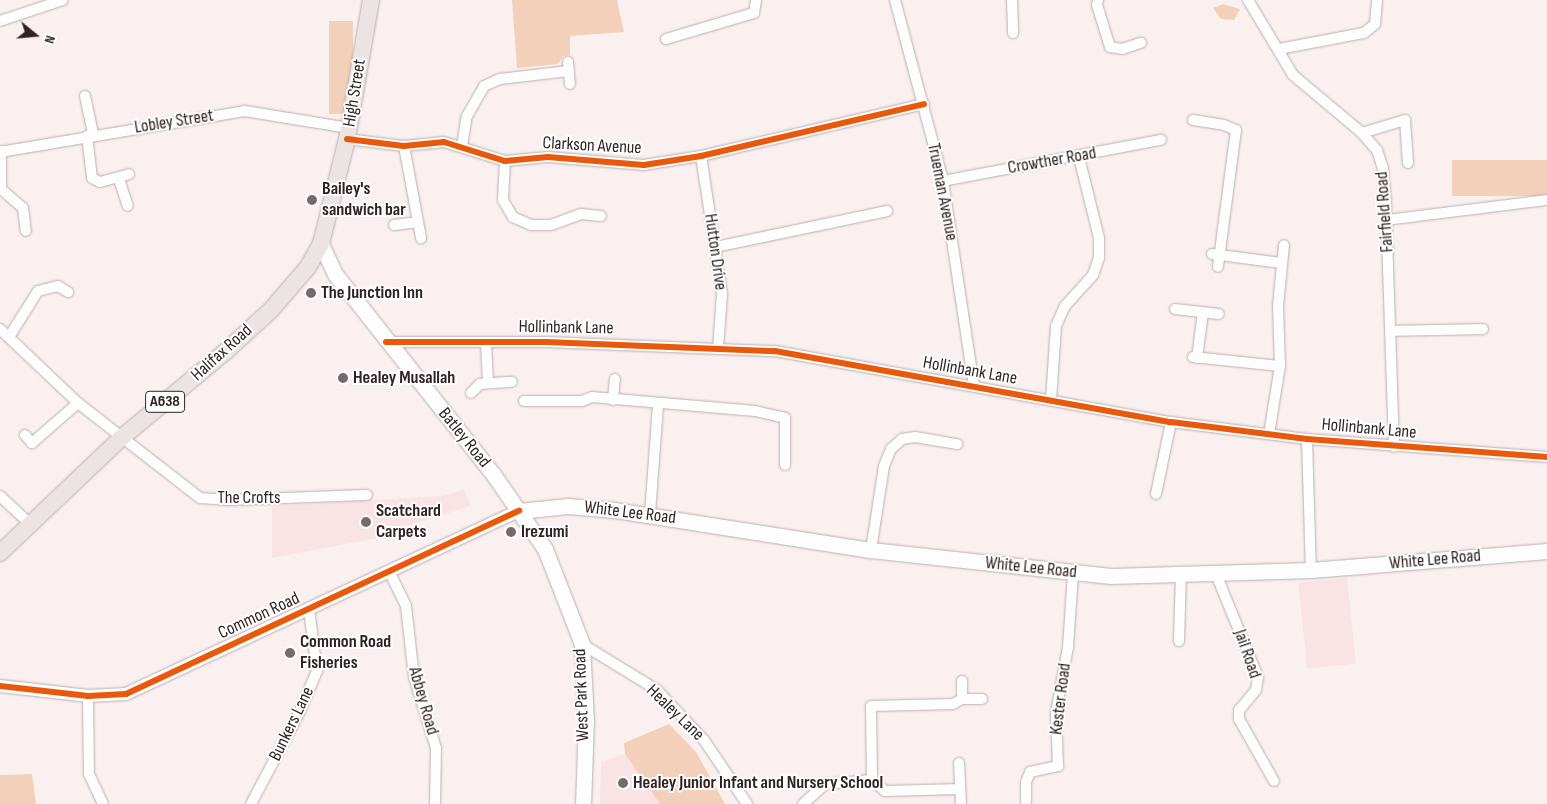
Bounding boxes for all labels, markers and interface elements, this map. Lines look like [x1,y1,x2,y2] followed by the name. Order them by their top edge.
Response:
[10,10,60,60] north arrow
[41,33,59,46] text: N
[339,58,371,128] street label: High Street
[133,105,215,139] street label: Lobley Street
[542,133,642,159] street label: Clarkson Avenue
[922,141,962,243] street label: Trueman Avenue
[1006,143,1098,179] street label: Crowther Road
[1371,171,1399,253] street label: Fairfield Road
[322,179,406,222] place label: Bailey's sandwich bar
[306,194,318,206] marker: Bailey's sandwich bar
[699,212,731,292] street label: Hutton Drive
[321,282,423,304] place label: The Junction Inn
[305,287,317,299] marker: The Junction Inn
[518,316,614,340] street label: Hollinbank Lane
[187,320,257,386] street label: Halifax Road
[921,352,1019,390] street label: Hollinbank Lane
[353,367,455,389] place label: Healey Musallah
[337,372,349,384] marker: Healey Musallah
[145,388,185,416] road number: A638
[433,404,495,472] street label: Batley Road
[1321,414,1417,444] street label: Hollinbank Lane
[218,487,280,509] street label: The Crofts
[583,497,677,529] street label: White Lee Road
[376,501,441,544] place label: Scatchard Carpets
[360,516,372,528] marker: Scatchard Carpets
[521,521,568,543] place label: Irezumi
[505,526,517,538] marker: Irezumi
[1388,545,1482,575] street label: White Lee Road
[984,552,1078,584] street label: White Lee Road
[215,588,303,644] street label: Common Road
[1229,627,1265,681] street label: Jail Road
[300,632,391,674] place label: Common Road Fisheries
[284,647,296,659] marker: Common Road Fisheries
[570,648,594,742] street label: West Park Road
[1046,662,1076,736] street label: Kester Road
[403,664,443,738] street label: Abbey Road
[642,680,708,746] street label: Healey Lane
[265,683,319,765] street label: Bunkers Lane
[633,772,883,794] place label: Healey Junior Infant and Nursery School
[617,777,629,789] marker: Healey Junior Infant and Nursery School

